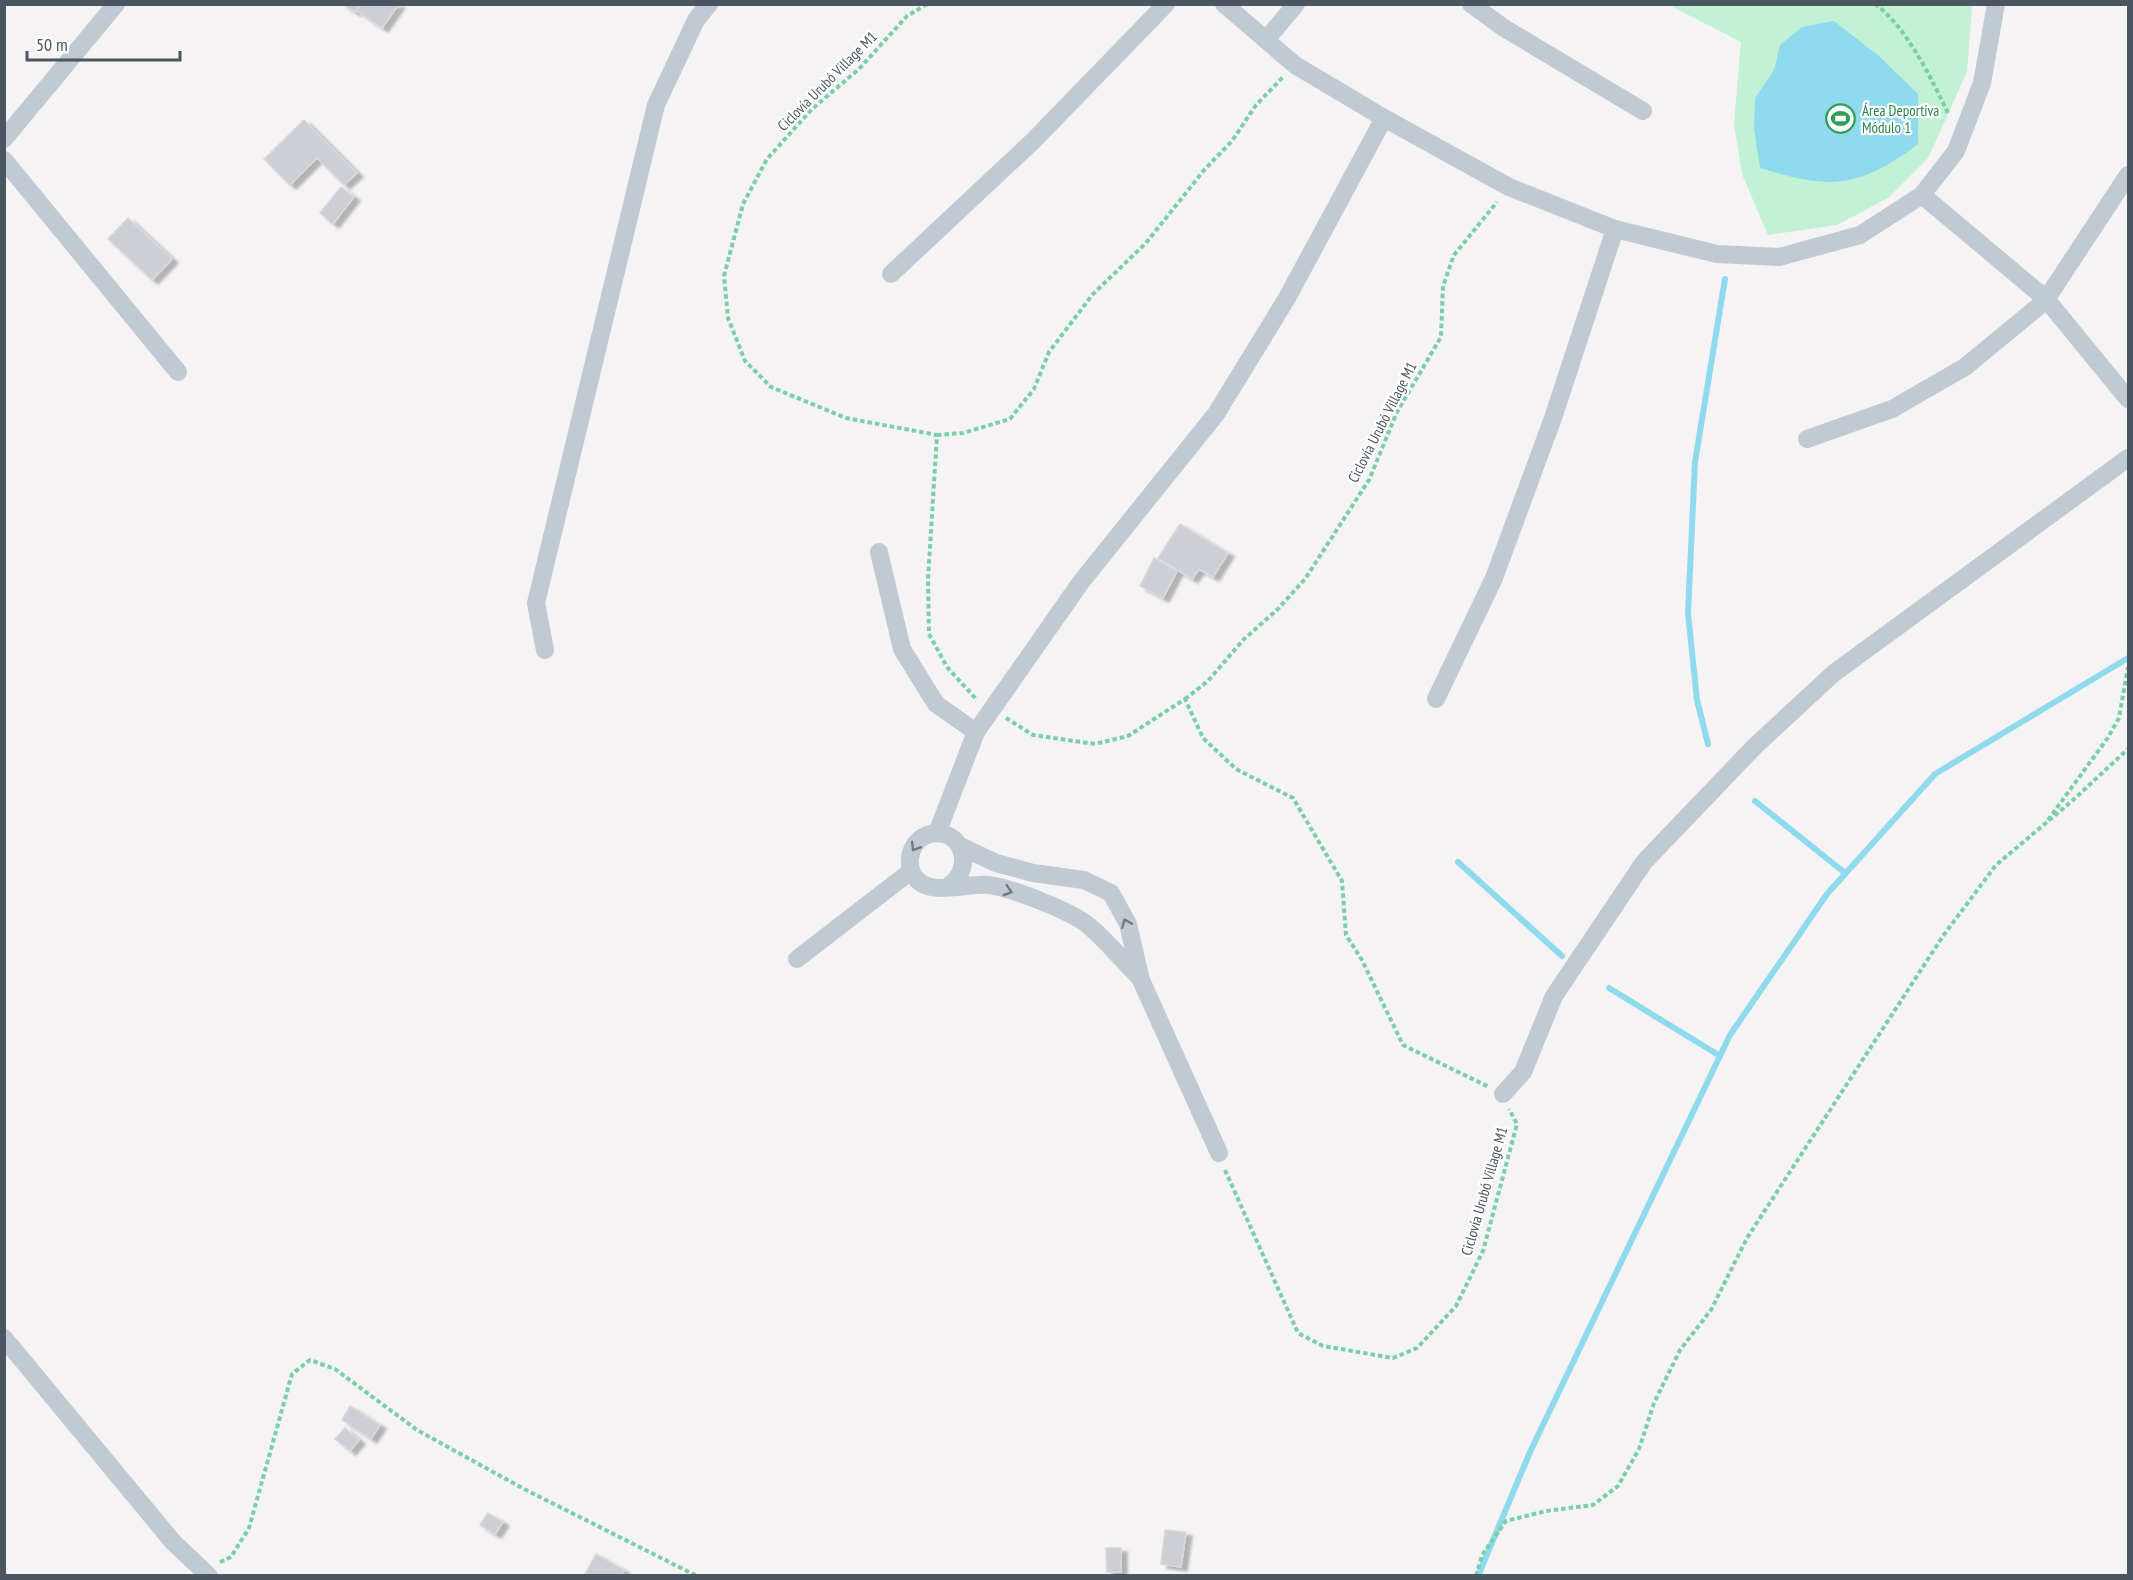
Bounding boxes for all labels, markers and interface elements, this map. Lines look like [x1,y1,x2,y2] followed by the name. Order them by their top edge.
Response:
[27,24,180,62] scale bar
[773,27,881,135] street label: Ciclovía Urubó Village M1
[36,33,68,56] text: 50 m
[1862,101,1939,137] place label: Área Deportiva Módulo 1
[1825,103,1857,135] sports icon: Área Deportiva Módulo 1
[1343,358,1421,486] street label: Ciclovía Urubó Village M1
[911,841,922,852] one-way arrow
[1002,884,1013,896] one-way arrow
[1121,919,1133,930] one-way arrow
[1457,1124,1511,1258] street label: Ciclovía Urubó Village M1

